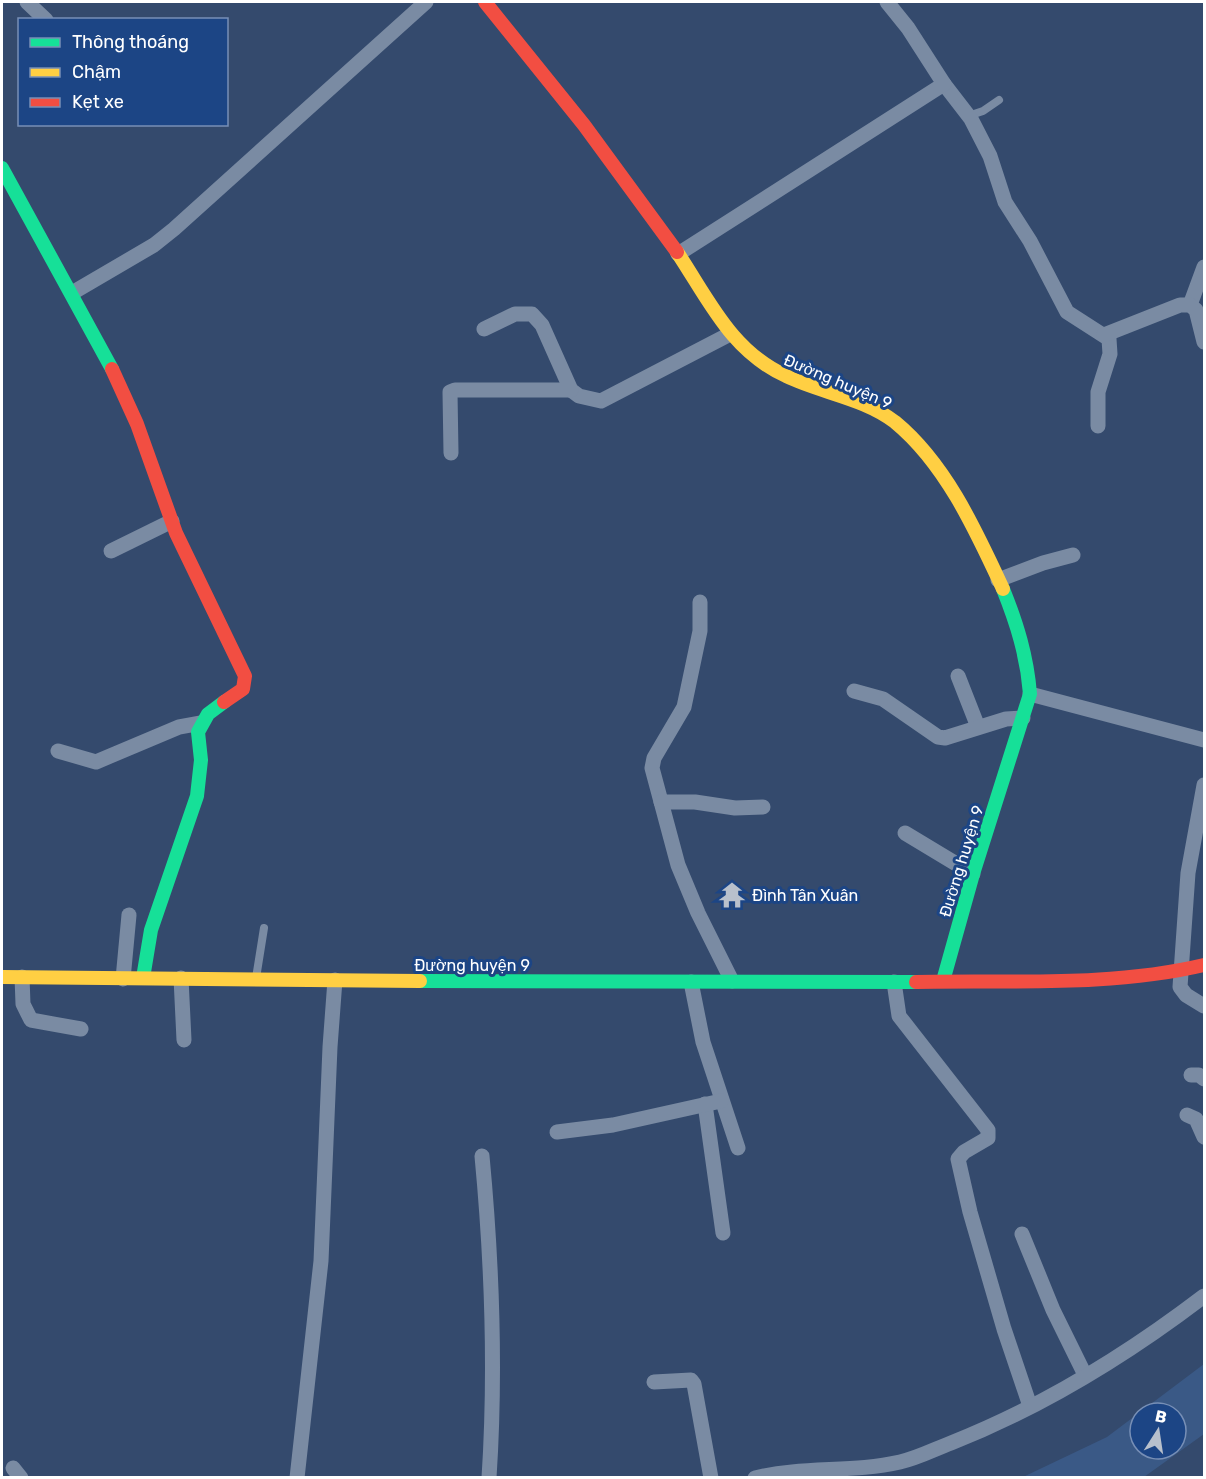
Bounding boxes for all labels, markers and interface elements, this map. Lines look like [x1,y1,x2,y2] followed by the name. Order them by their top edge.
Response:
[18,18,228,126] legend
[72,31,189,53] text: Thông thoáng
[72,61,121,83] text: Chậm
[72,91,124,113] text: Kẹt xe
[781,350,895,413] street label: Đường huyện 9
[935,803,987,919] street label: Đường huyện 9
[717,880,747,910] temple icon: Đình Tân Xuân
[752,886,858,905] place label: Đình Tân Xuân
[414,956,530,975] street label: Đường huyện 9
[1128,1401,1188,1461] north arrow
[1154,1406,1168,1427] text: B

